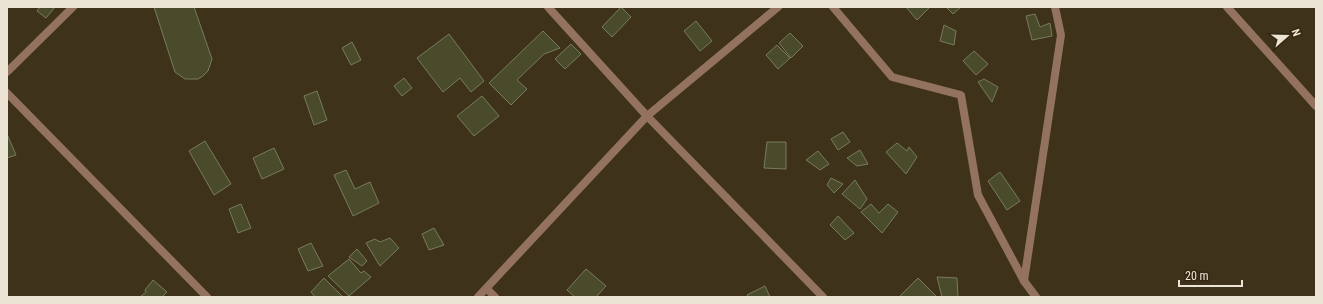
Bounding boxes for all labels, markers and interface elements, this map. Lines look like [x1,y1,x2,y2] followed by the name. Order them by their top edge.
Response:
[1267,16,1307,56] north arrow
[1289,27,1303,38] text: N
[1179,262,1242,288] scale bar
[1185,269,1209,283] text: 20 m

